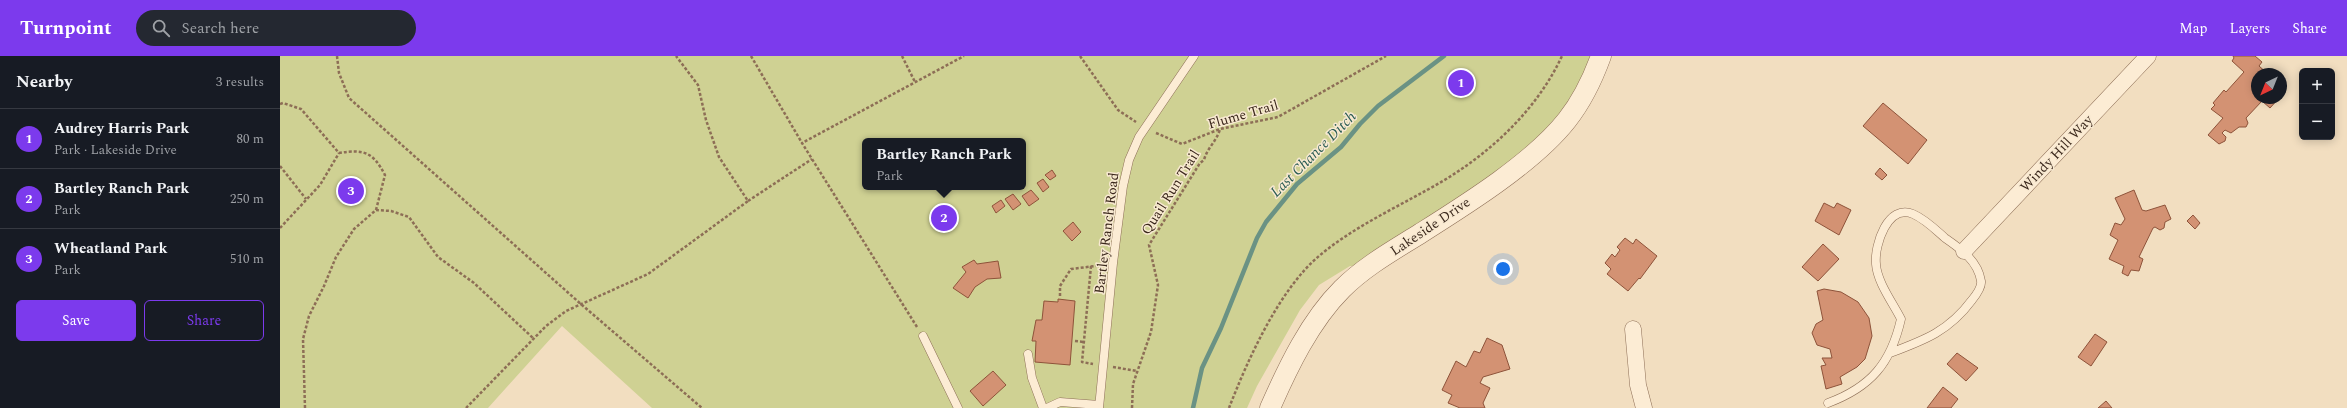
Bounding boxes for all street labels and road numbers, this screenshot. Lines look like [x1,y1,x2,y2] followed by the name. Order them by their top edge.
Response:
[1205,94,1281,135] street label: Flume Trail
[2015,109,2099,197] street label: Windy Hill Way
[1136,146,1205,239] street label: Quail Run Trail
[1089,171,1124,295] street label: Bartley Ranch Road
[1386,192,1475,261] street label: Lakeside Drive

